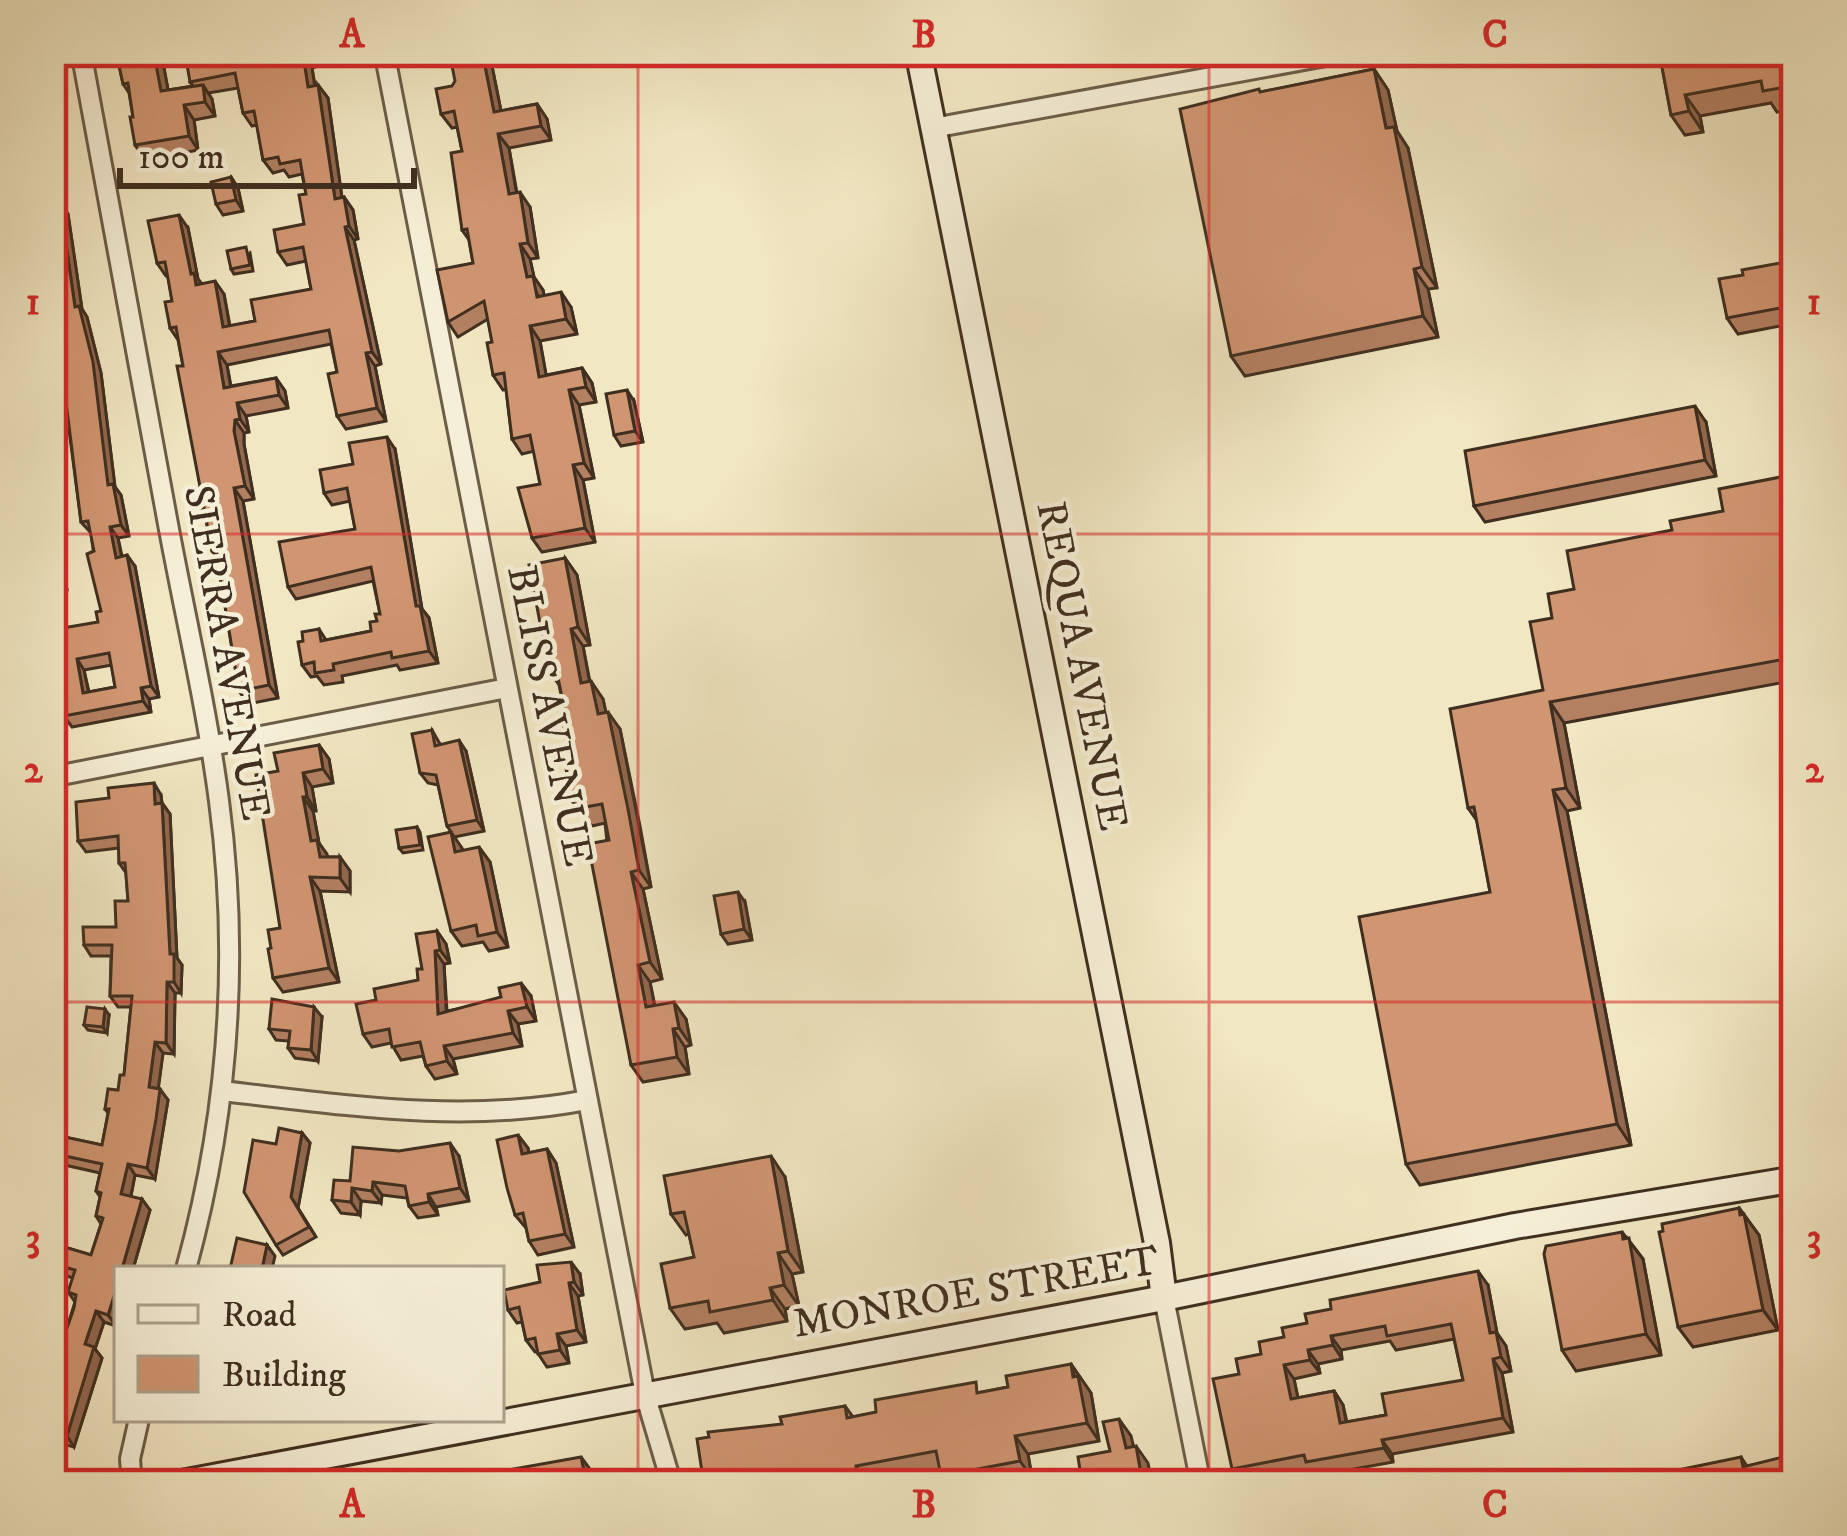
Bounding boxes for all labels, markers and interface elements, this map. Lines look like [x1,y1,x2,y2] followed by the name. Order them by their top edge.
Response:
[339,11,366,60] text: A
[912,11,936,60] text: B
[1482,11,1508,60] text: C
[120,114,414,188] scale bar
[138,135,225,180] text: 100 m
[26,278,40,327] text: 1
[1807,278,1821,327] text: 1
[171,481,281,825] street label: SIERRA AVENUE
[1024,497,1138,835] street label: REQUA AVENUE
[494,561,604,871] street label: BLISS AVENUE
[23,746,43,795] text: 2
[1804,746,1824,795] text: 2
[26,1214,40,1263] text: 3
[1807,1214,1821,1263] text: 3
[789,1235,1163,1351] street label: MONROE STREET
[114,1266,504,1422] legend
[222,1293,297,1338] text: Road
[222,1353,346,1398] text: Building
[339,1481,366,1530] text: A
[912,1481,936,1530] text: B
[1482,1481,1508,1530] text: C

